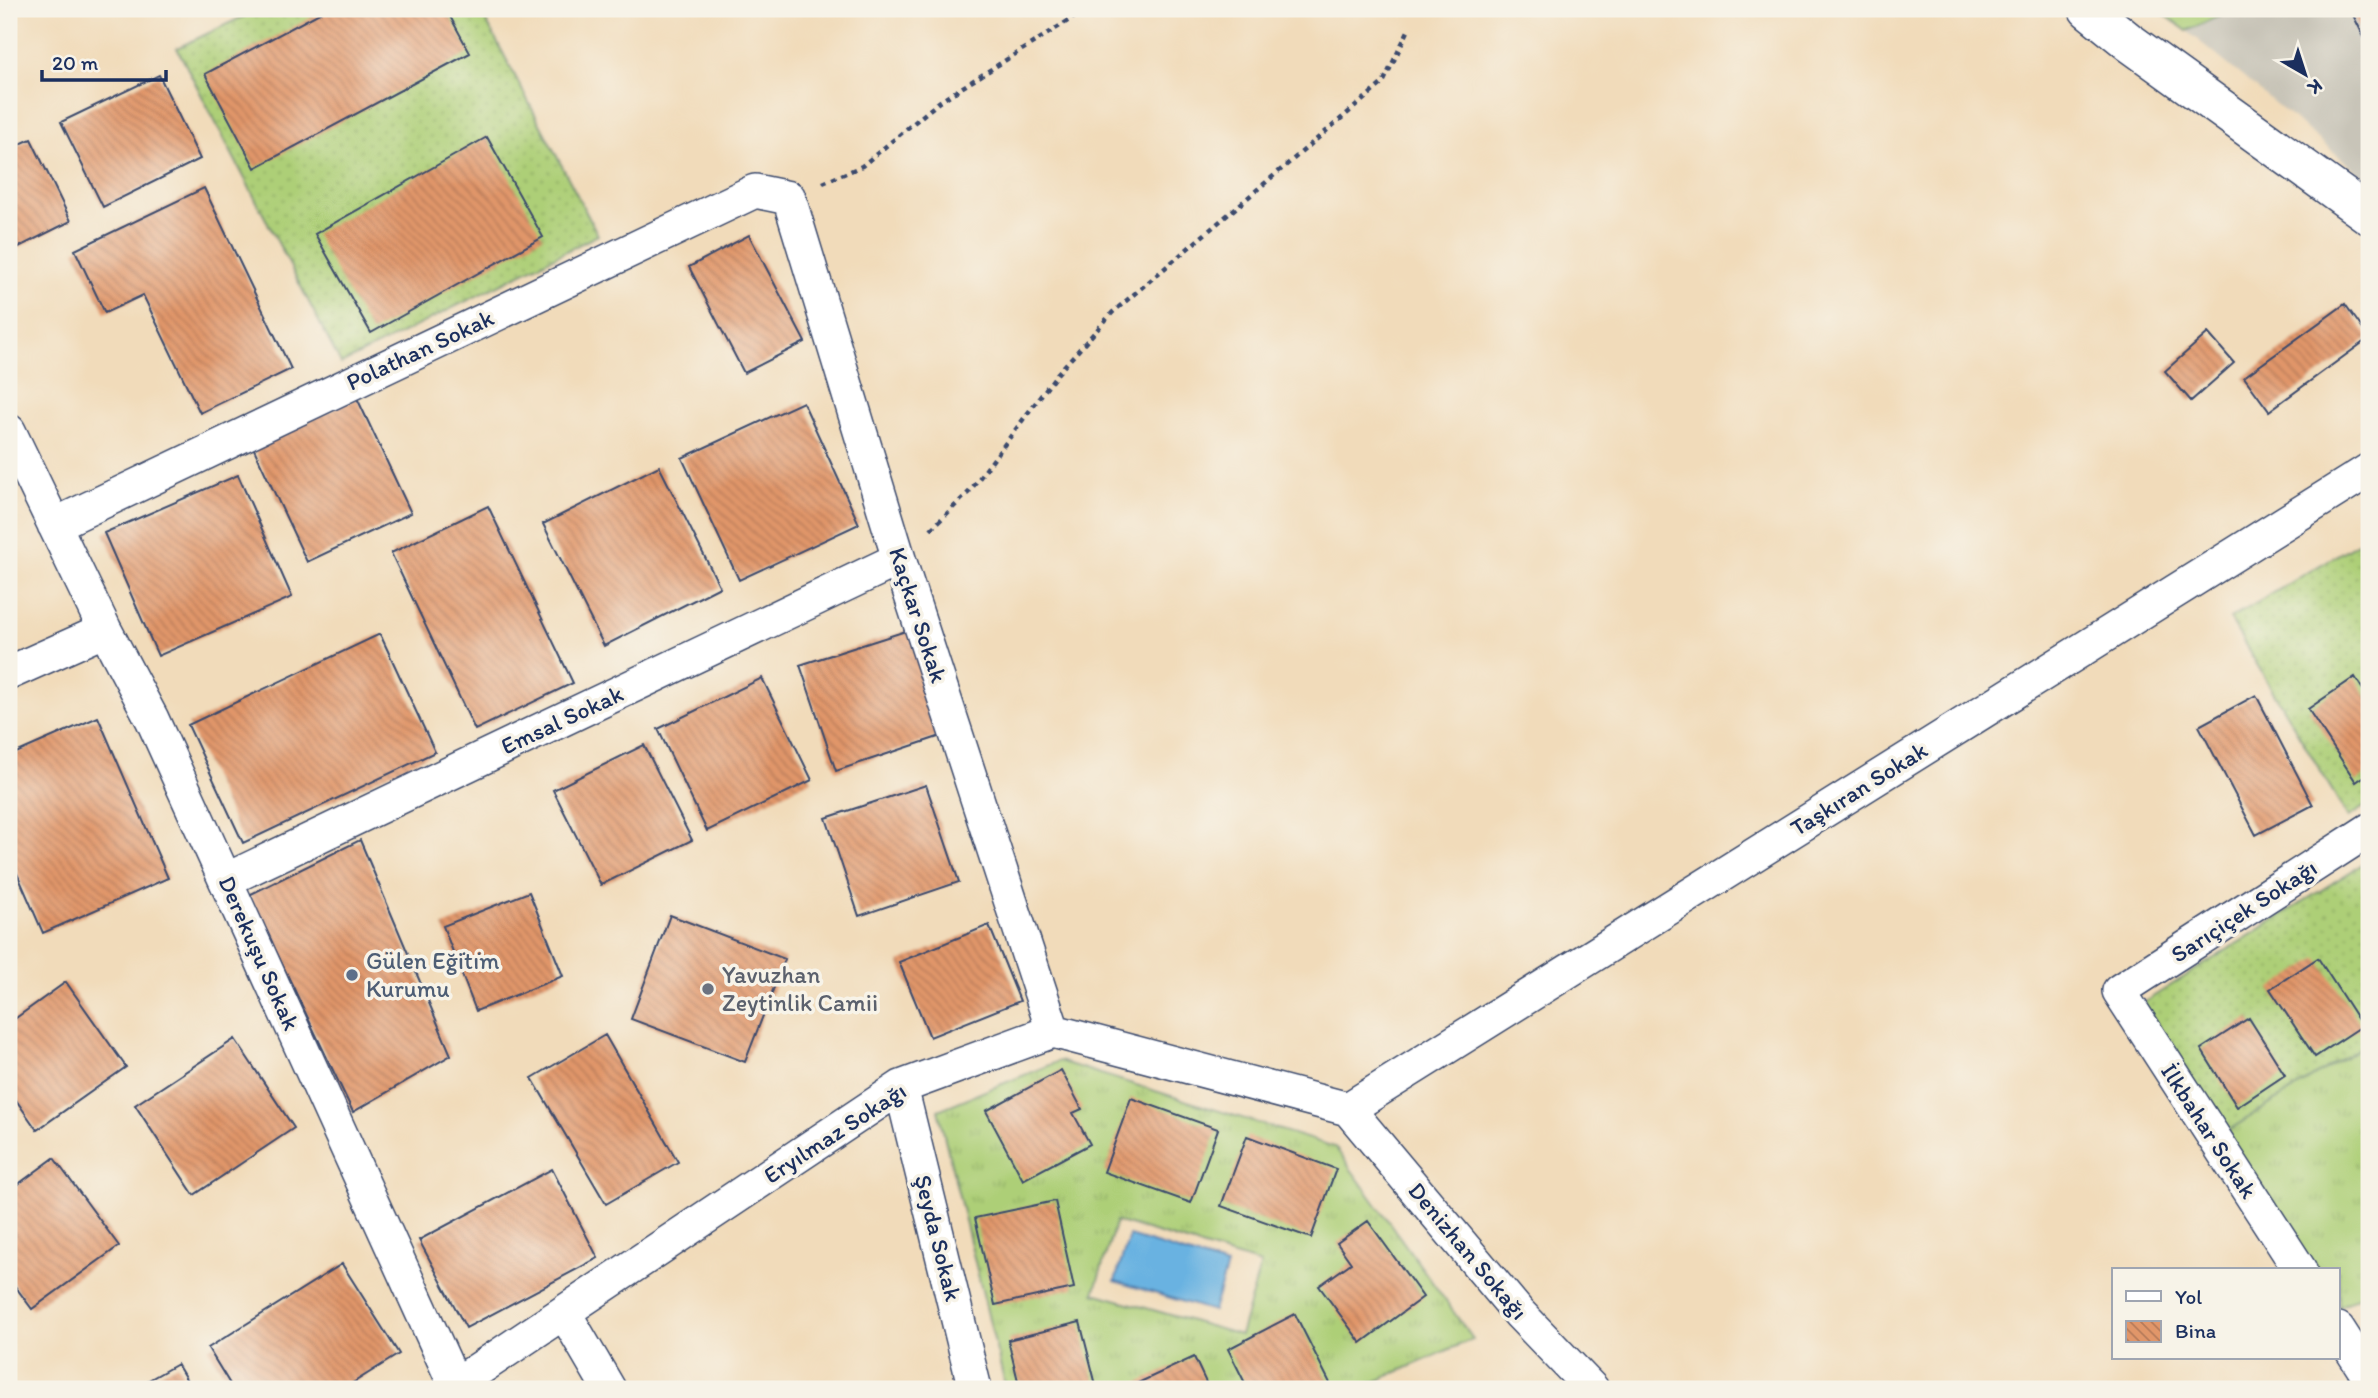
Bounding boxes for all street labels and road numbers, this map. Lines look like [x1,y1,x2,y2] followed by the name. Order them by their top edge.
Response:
[341,303,499,396] street label: Polathan Sokak
[883,543,954,687] street label: Kaçkar Sokak
[496,679,628,760] street label: Emsal Sokak
[1785,735,1933,842] street label: Taşkıran Sokak
[2165,853,2322,969] street label: Sarıçiçek Sokağı
[212,871,306,1035] street label: Derekuşu Sokak
[2155,1058,2264,1204] street label: İlkbahar Sokak
[758,1076,911,1189] street label: Eryılmaz Sokağı
[909,1172,968,1305] street label: Şeyda Sokak
[1402,1176,1534,1325] street label: Denizhan Sokağı

